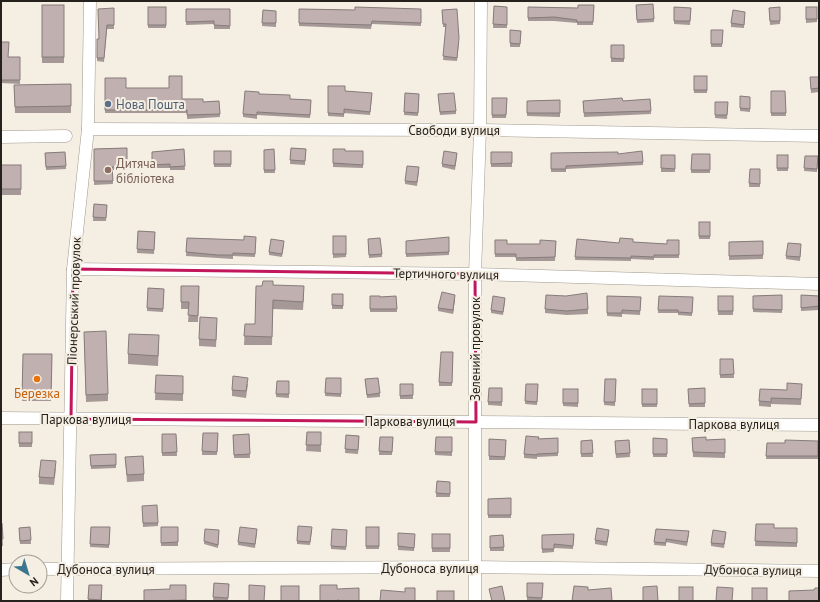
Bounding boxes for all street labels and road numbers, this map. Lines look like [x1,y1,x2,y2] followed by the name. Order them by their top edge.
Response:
[408,122,500,139] street label: Свободи вулиця
[63,236,85,366] street label: Піонерський провулок
[393,265,499,283] street label: Тертичного вулиця
[467,296,484,401] street label: Зелений провулок
[41,411,131,428] street label: Паркова вулиця
[365,413,455,430] street label: Паркова вулиця
[689,416,779,433] street label: Паркова вулиця
[381,560,479,577] street label: Дубоноса вулиця
[57,561,155,578] street label: Дубоноса вулиця
[704,561,802,579] street label: Дубоноса вулиця

